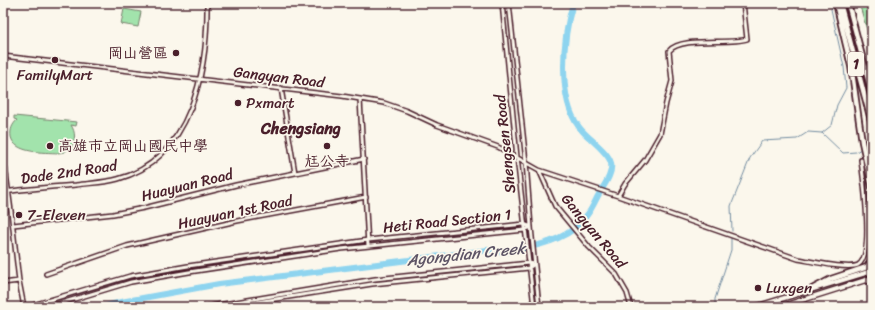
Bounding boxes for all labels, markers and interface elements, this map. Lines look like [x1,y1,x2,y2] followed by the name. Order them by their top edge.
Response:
[108,40,168,66] place label: 岡山營區
[171,48,181,58] marker: 岡山營區
[848,52,864,76] road number: 1
[50,55,60,65] marker: FamilyMart
[232,59,327,96] street label: Gangyan Road
[17,62,94,88] place label: FamilyMart
[246,90,295,116] place label: Pxmart
[487,92,523,195] street label: Shengsen Road
[233,98,243,108] marker: Pxmart
[260,114,341,143] district label: Chengsiang
[58,133,208,159] place label: 高雄市立岡山國民中學
[45,141,55,151] marker: 高雄市立岡山國民中學
[322,141,332,151] marker: 尪公寺
[304,148,350,174] place label: 尪公寺
[19,152,120,192] street label: Dade 2nd Road
[138,161,237,209] street label: Huayuan Road
[175,187,296,237] street label: Huayuan 1st Road
[555,188,634,275] street label: Gangyan Road
[382,201,512,241] street label: Heti Road Section 1
[27,202,86,228] place label: 7-Eleven
[14,210,24,220] marker: 7-Eleven
[405,233,529,275] water label: Agongdian Creek
[766,275,812,301] place label: Luxgen
[753,283,763,293] marker: Luxgen

